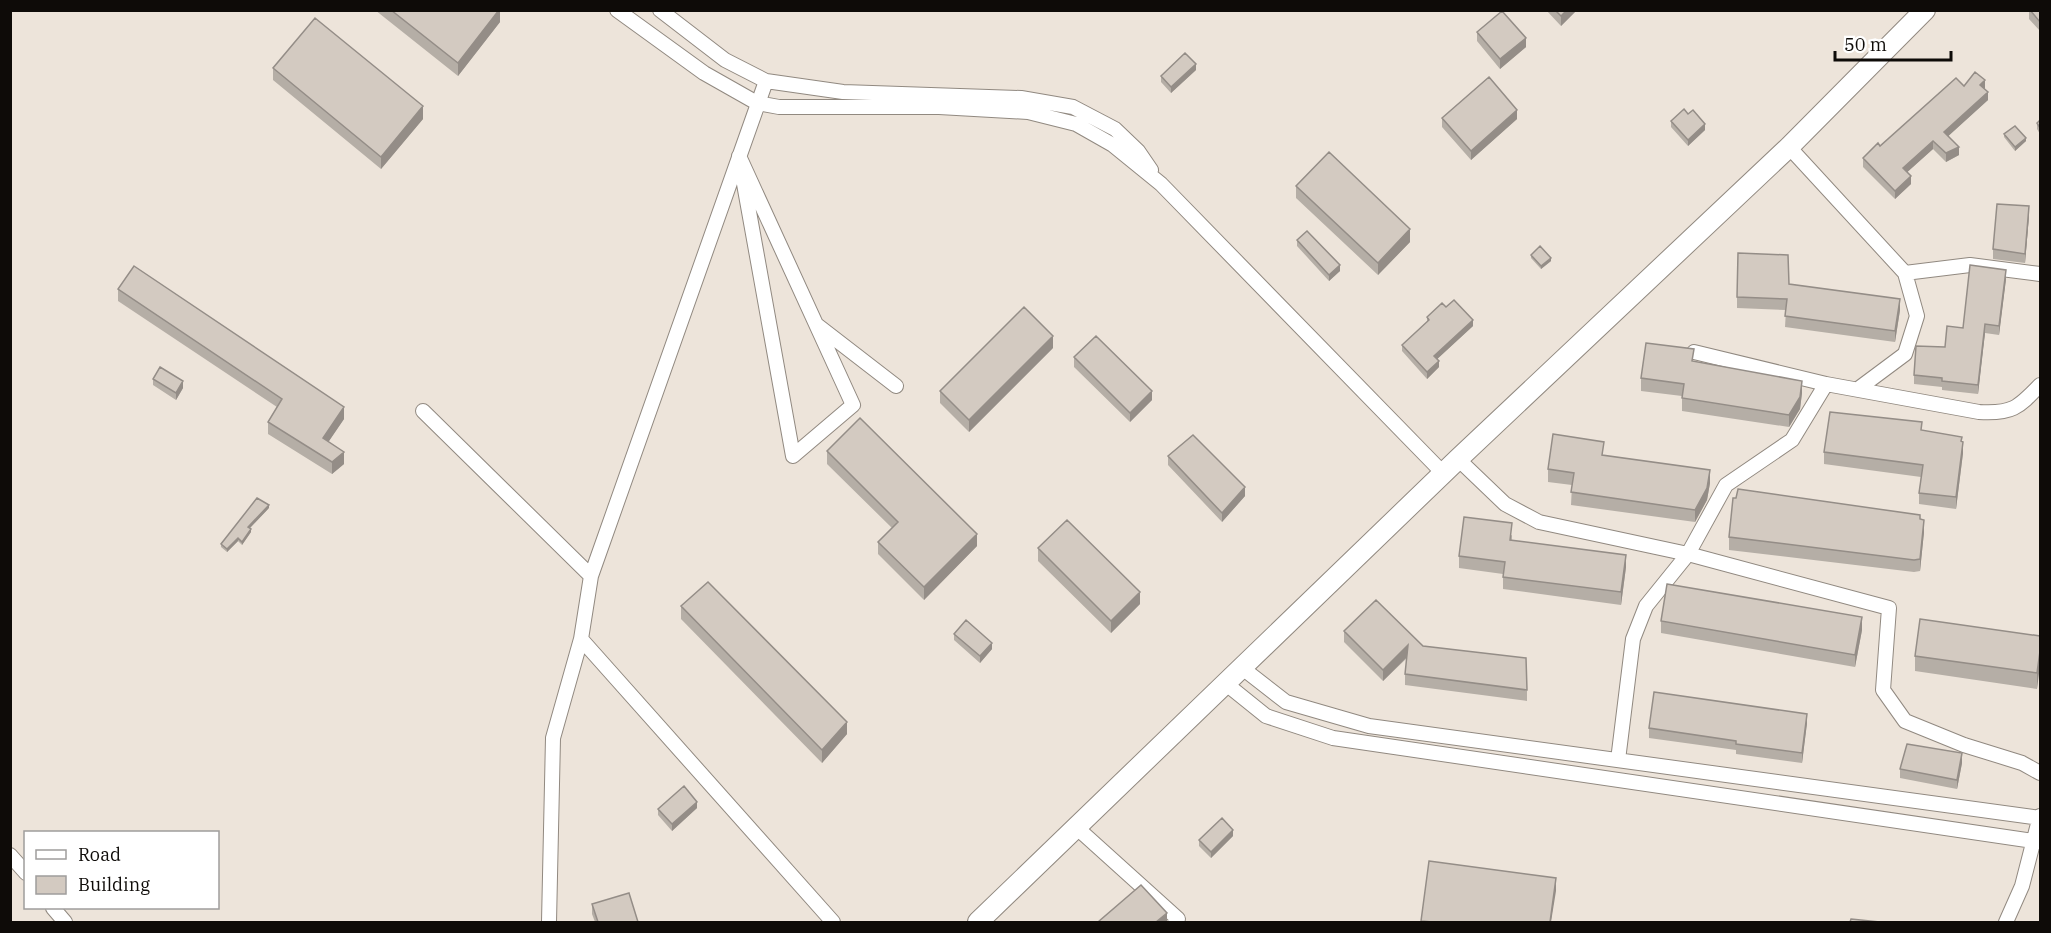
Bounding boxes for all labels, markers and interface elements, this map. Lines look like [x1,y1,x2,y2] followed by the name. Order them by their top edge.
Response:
[1835,24,1950,62] scale bar
[1844,33,1887,56] text: 50 m
[24,831,219,909] legend
[78,843,121,866] text: Road
[78,873,150,896] text: Building

